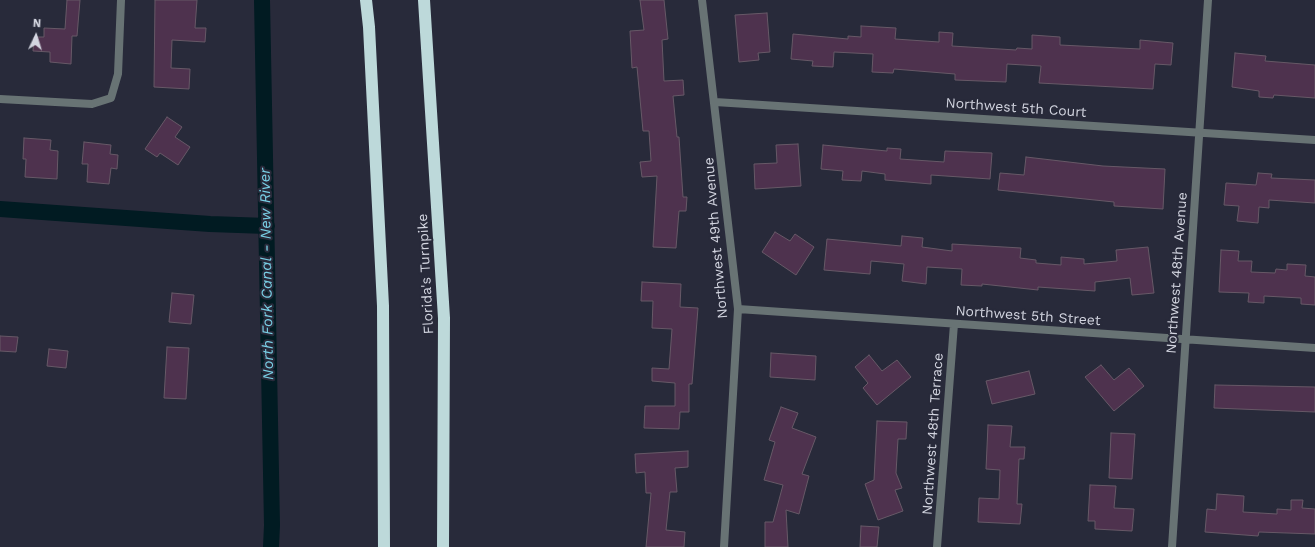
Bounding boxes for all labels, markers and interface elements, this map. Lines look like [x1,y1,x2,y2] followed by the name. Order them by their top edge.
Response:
[16,16,56,56] north arrow
[32,17,41,30] text: N
[945,95,1087,121] street label: Northwest 5th Court
[701,157,731,319] street label: Northwest 49th Avenue
[256,168,278,380] water label: North Fork Canal - New River
[1163,192,1191,354] street label: Northwest 48th Avenue
[414,213,438,335] street label: Florida's Turnpike
[955,303,1101,329] street label: Northwest 5th Street
[919,352,947,516] street label: Northwest 48th Terrace

